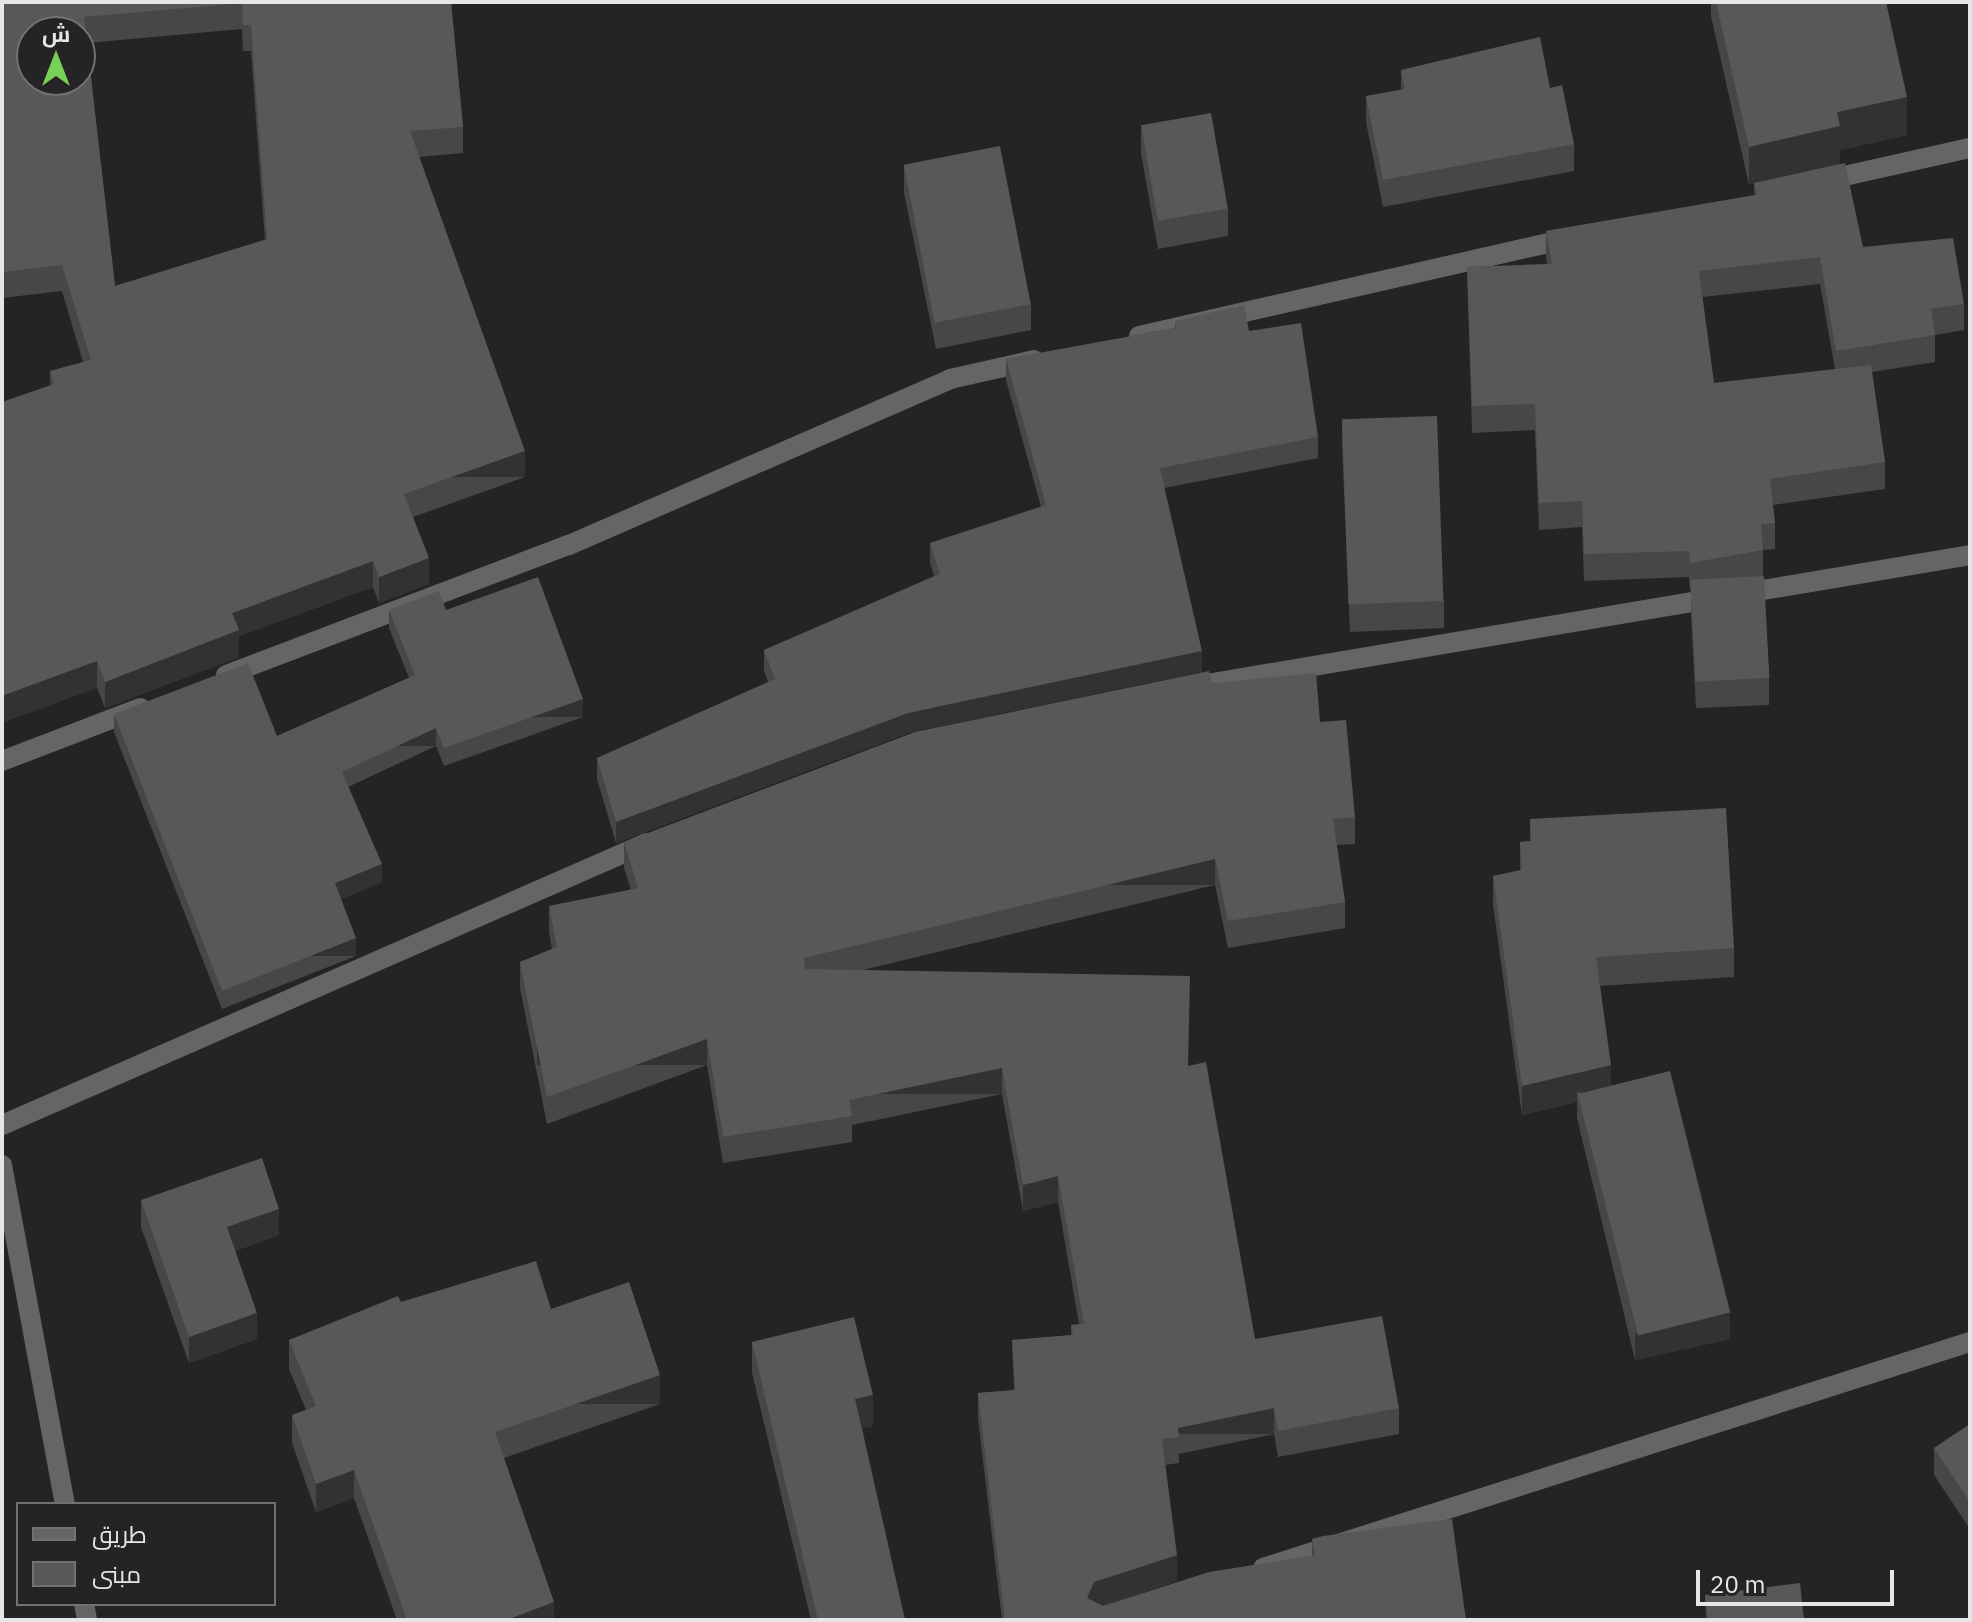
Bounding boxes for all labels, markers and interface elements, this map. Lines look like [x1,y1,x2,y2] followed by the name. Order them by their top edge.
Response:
[16,16,96,96] north arrow
[42,19,70,48] text: ش
[16,1502,276,1606] legend
[92,1518,147,1550] text: طريق
[1700,1554,1898,1604] scale bar
[92,1558,141,1590] text: مبنى
[1710,1568,1765,1600] text: 20 m

